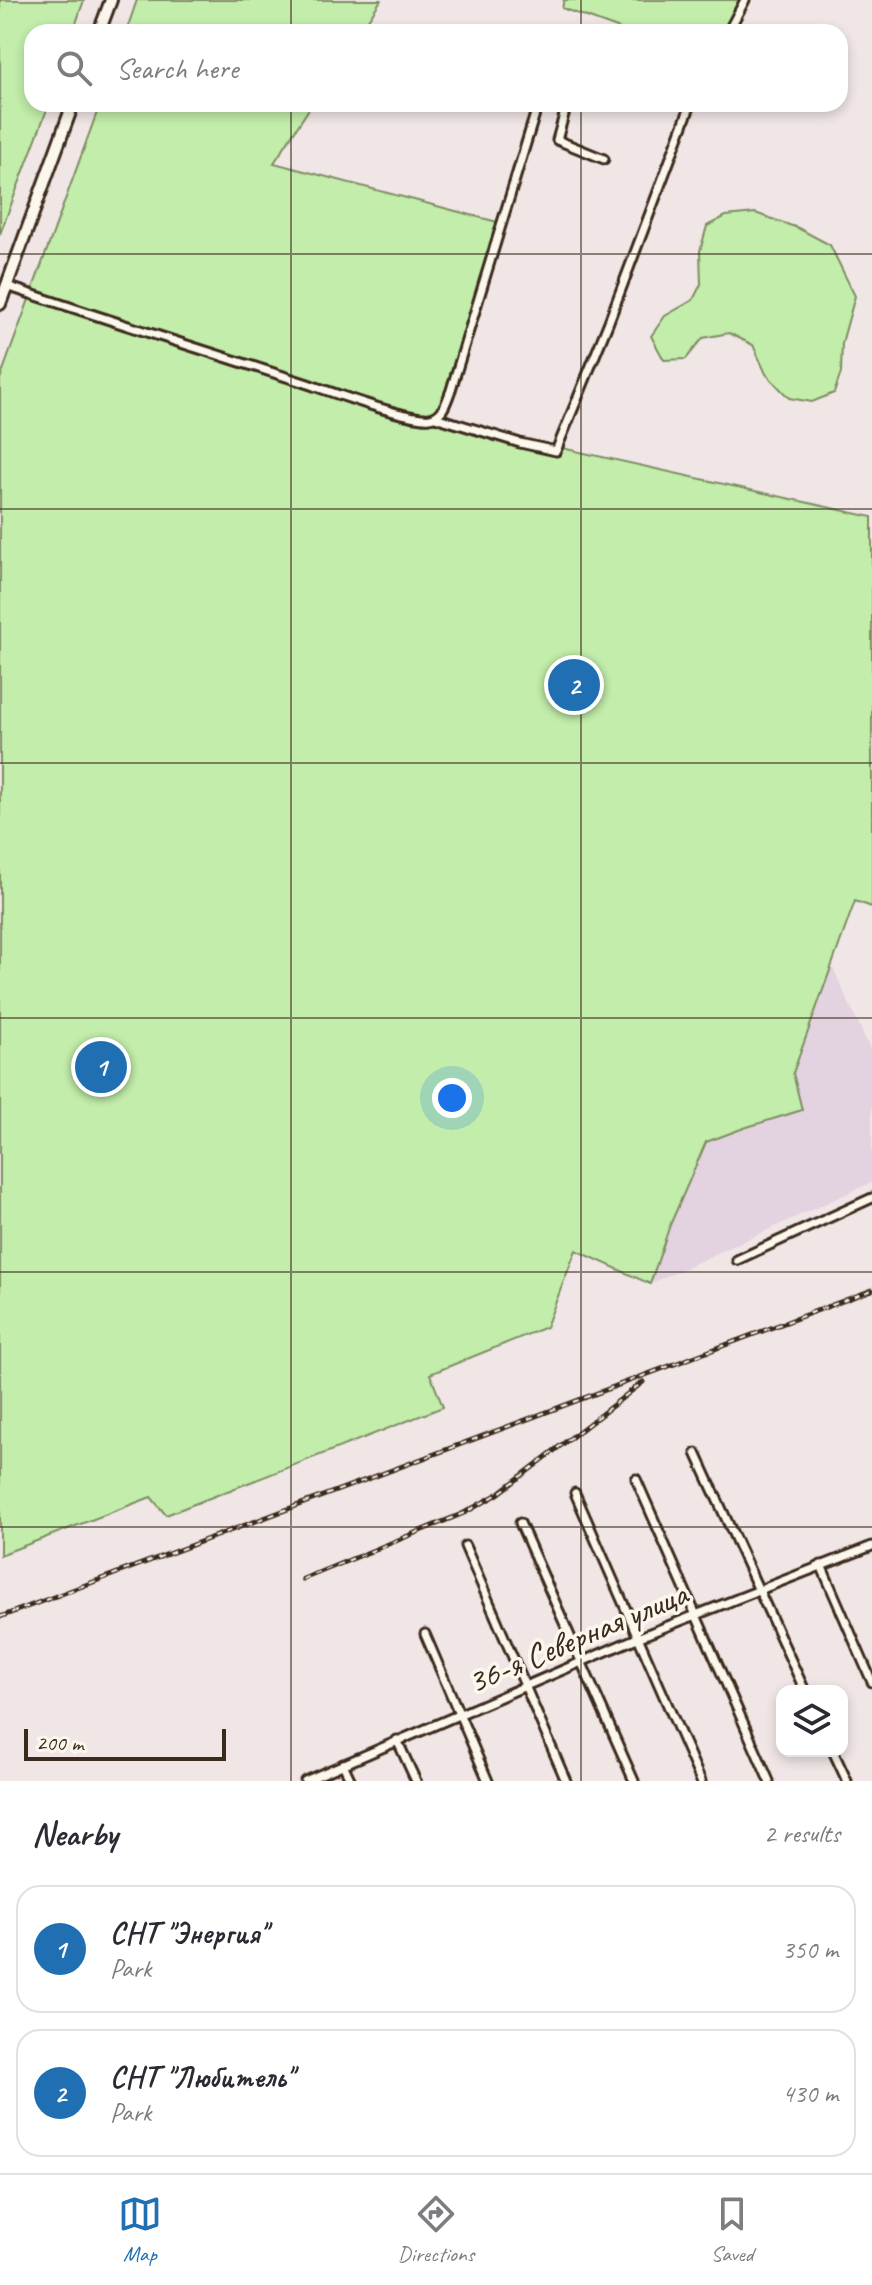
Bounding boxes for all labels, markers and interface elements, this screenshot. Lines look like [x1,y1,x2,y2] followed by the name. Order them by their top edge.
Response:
[24,24,848,112] search box
[52,46,96,90] icon: search
[116,49,238,87] text: Search here
[548,655,600,715] pin: 2
[75,1037,127,1097] pin: 1
[432,1078,472,1118] your location
[461,1571,696,1703] street label: 36-я Северная улица
[776,1685,848,1757] map controls
[776,1685,848,1757] button: layers
[24,1725,226,1761] scale bar
[36,1729,83,1757] text: 200 m
[32,1812,118,1855] text: Nearby
[764,1817,840,1850] text: 2 results
[110,1914,267,1952] text: СНТ "Энергия"
[54,1933,66,1966] text: 1
[782,1933,838,1966] text: 350 m
[110,1952,151,1985] text: Park
[110,2058,293,2096] text: СНТ "Любитель"
[54,2077,66,2110] text: 2
[782,2077,838,2110] text: 430 m
[110,2096,151,2129] text: Park
[118,2192,162,2268] tab: Map
[398,2192,474,2268] tab: Directions
[710,2192,754,2268] tab: Saved

